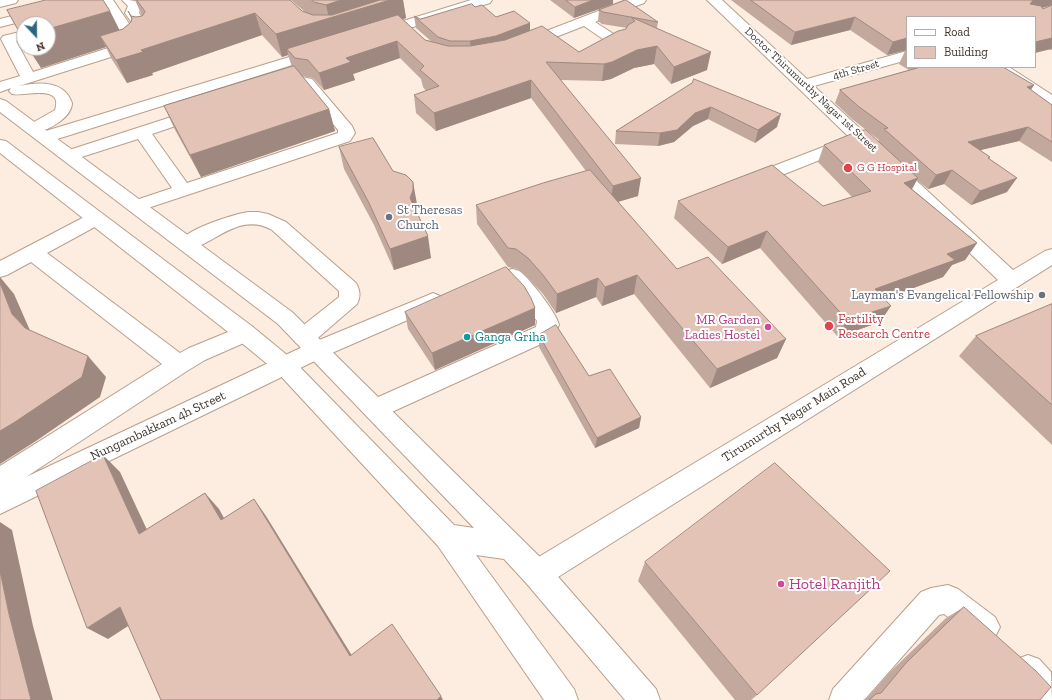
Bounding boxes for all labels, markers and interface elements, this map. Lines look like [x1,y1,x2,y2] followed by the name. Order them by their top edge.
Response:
[16,16,56,56] north arrow
[906,16,1036,68] legend
[742,25,880,155] street label: Doctor Thirumurthy Nagar 1st Street
[944,25,970,39] text: Road
[34,39,47,54] text: N
[944,45,988,59] text: Building
[831,57,881,83] street label: 4th Street
[857,161,917,175] place label: G G Hospital
[842,162,854,174] marker: G G Hospital
[397,202,462,233] place label: St Theresas Church
[384,212,394,222] marker: St Theresas Church
[851,287,1034,303] place label: Layman's Evangelical Fellowship
[1037,290,1047,300] marker: Layman's Evangelical Fellowship
[838,311,930,342] place label: Fertility Research Centre
[685,312,760,343] place label: MR Garden Ladies Hostel
[823,320,835,332] marker: Fertility Research Centre
[763,322,773,332] marker: MR Garden Ladies Hostel
[475,329,546,345] place label: Ganga Griha
[462,332,472,342] marker: Ganga Griha
[719,364,869,466] street label: Tirumurthy Nagar Main Road
[88,388,228,464] street label: Nungambakkam 4h Street
[789,574,880,594] place label: Hotel Ranjith
[776,579,786,589] marker: Hotel Ranjith

